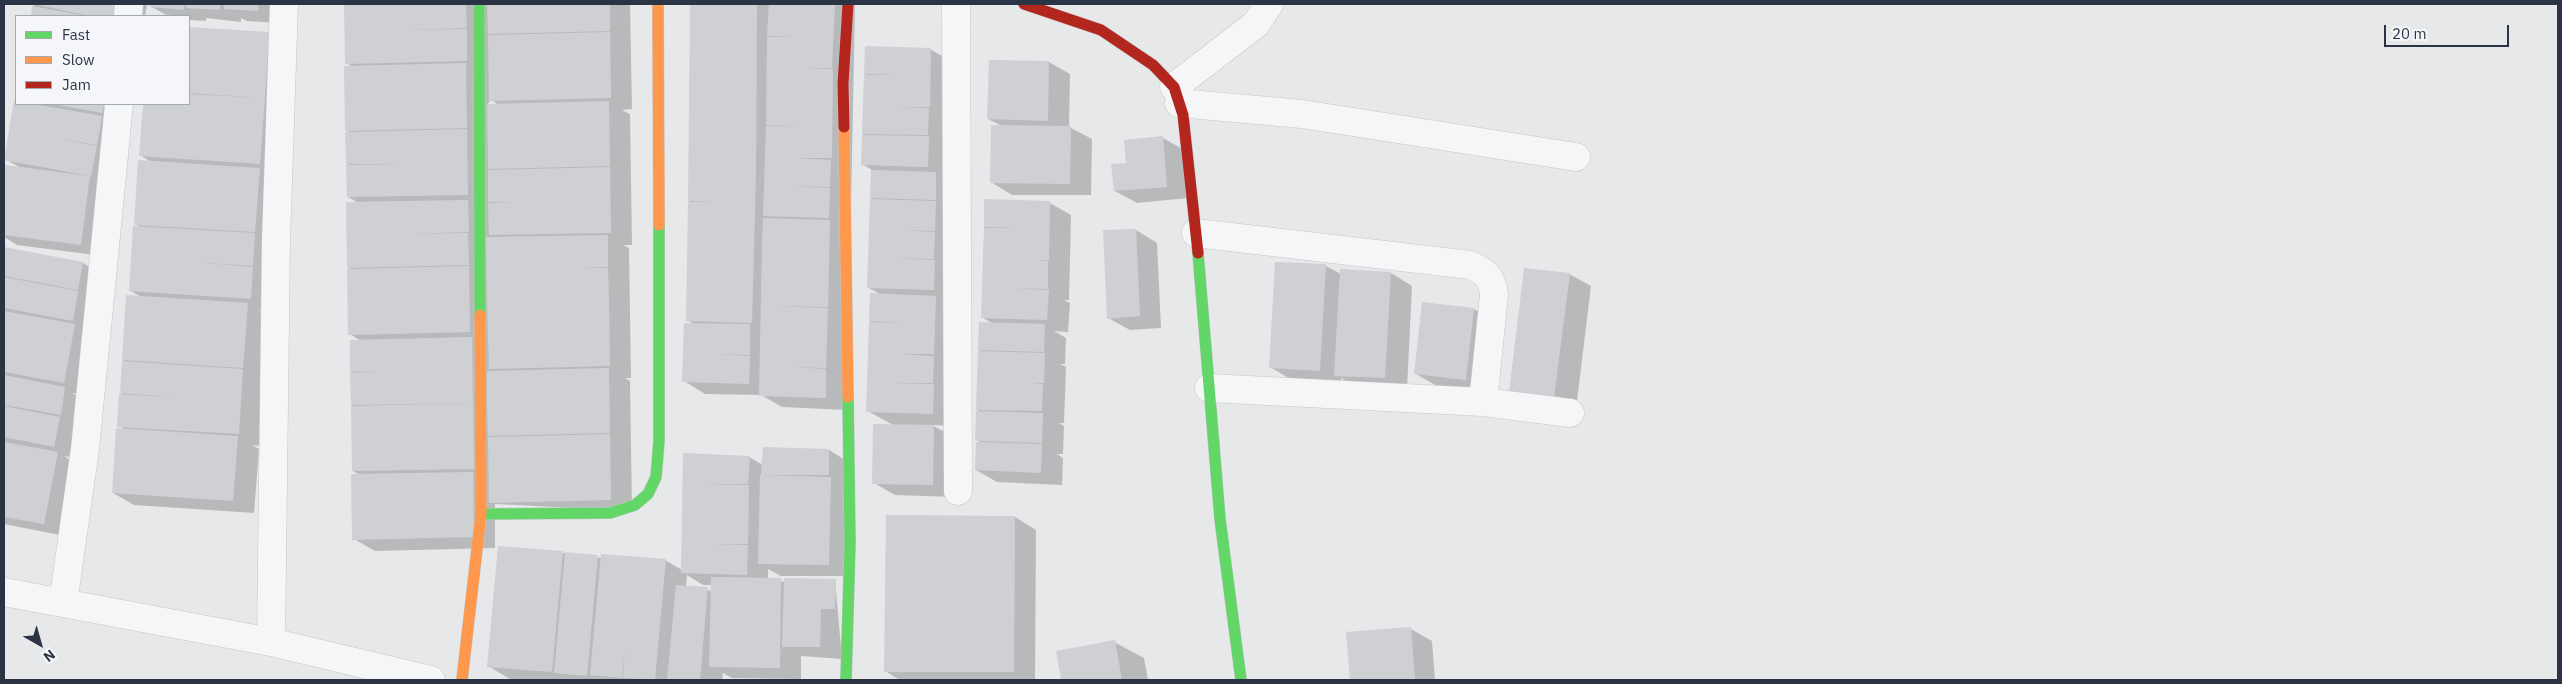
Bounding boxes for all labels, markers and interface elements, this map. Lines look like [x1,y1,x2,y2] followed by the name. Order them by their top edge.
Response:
[15,15,190,105] legend
[2387,15,2512,47] scale bar
[2392,24,2427,43] text: 20 m
[62,25,90,44] text: Fast
[62,50,95,69] text: Slow
[62,75,91,94] text: Jam
[15,619,65,669] north arrow
[40,646,59,666] text: N

